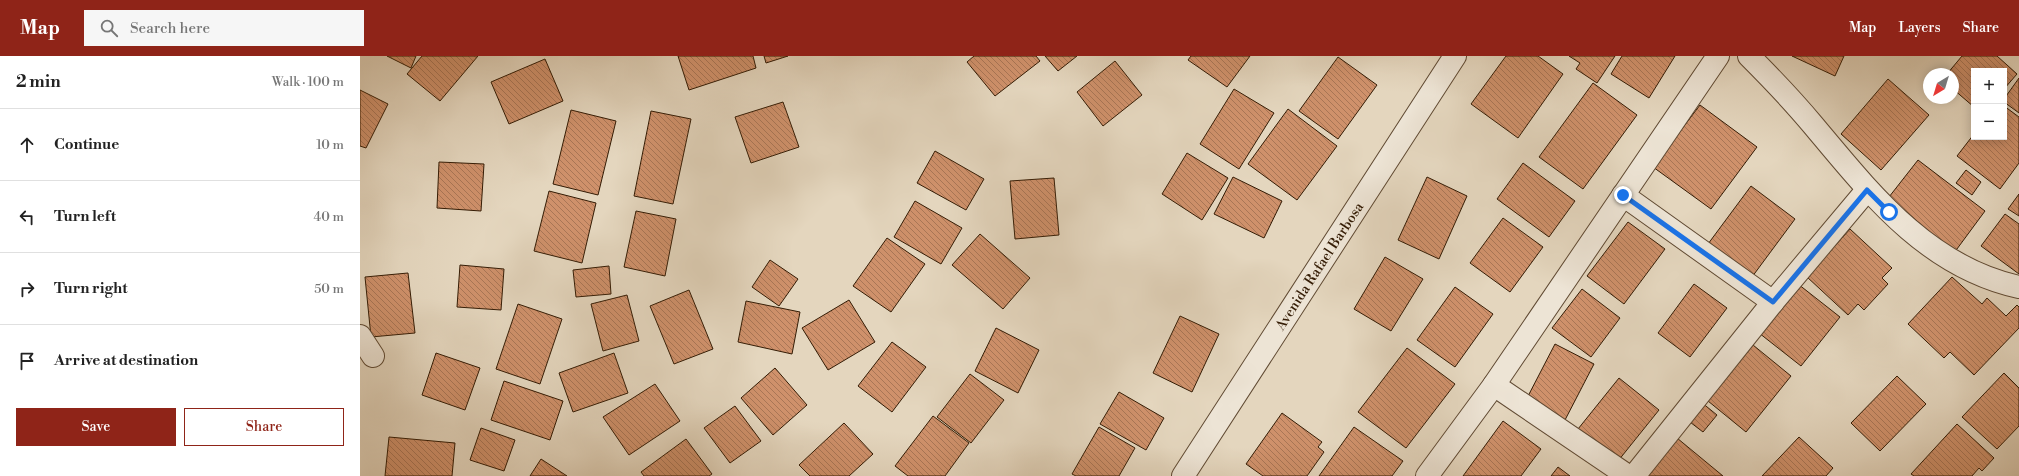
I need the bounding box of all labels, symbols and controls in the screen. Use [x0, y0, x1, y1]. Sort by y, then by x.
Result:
search box [84, 10, 364, 46]
text: Map [20, 16, 60, 40]
icon: search [98, 17, 120, 39]
text: Search here [130, 19, 210, 38]
text: Map [1849, 19, 1876, 37]
text: Layers [1898, 19, 1941, 37]
text: Share [1963, 19, 1999, 37]
north arrow [1923, 68, 1959, 104]
map controls [1971, 68, 2007, 140]
button: + [1971, 68, 2007, 104]
text: 2 min [16, 71, 61, 93]
text: Walk · 100 m [272, 74, 344, 90]
button: − [1971, 104, 2007, 140]
icon: ahead [16, 134, 38, 156]
text: Continue [54, 135, 119, 154]
text: 10 m [316, 137, 344, 153]
route end [1614, 186, 1632, 204]
street label: Avenida Rafael Barbosa [1271, 198, 1368, 335]
route start [1880, 203, 1898, 221]
icon: left [16, 206, 38, 228]
text: Turn left [54, 207, 116, 226]
text: 40 m [314, 209, 344, 225]
icon: right [16, 278, 38, 300]
text: Turn right [54, 279, 128, 298]
text: 50 m [314, 281, 344, 297]
icon: arrive [16, 350, 38, 372]
text: Arrive at destination [54, 351, 198, 370]
button: Save [16, 408, 176, 446]
button: Share [184, 408, 344, 446]

